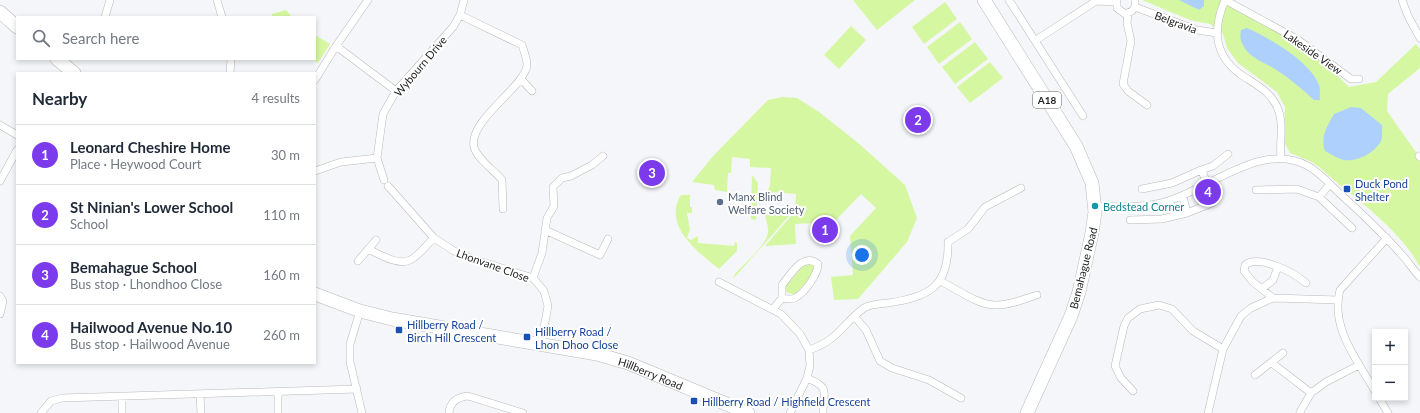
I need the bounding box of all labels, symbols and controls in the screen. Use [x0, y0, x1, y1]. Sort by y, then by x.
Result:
street label: Belgravia [1153, 8, 1199, 36]
search box [16, 16, 316, 60]
icon: search [30, 27, 52, 49]
street label: Lakeside View [1281, 27, 1345, 77]
text: Search here [62, 29, 139, 47]
street label: Wybourn Drive [391, 33, 449, 99]
text: Nearby [32, 88, 87, 109]
text: 4 results [252, 90, 300, 106]
road number: A18 [1033, 92, 1061, 108]
pin: 2 [905, 105, 931, 135]
text: Leonard Cheshire Home [70, 138, 230, 156]
text: 1 [41, 147, 49, 163]
text: 30 m [271, 147, 300, 163]
text: Place · Heywood Court [70, 156, 201, 172]
pin: 3 [639, 158, 665, 188]
pin: 4 [1195, 177, 1221, 207]
place label: Duck Pond Shelter [1355, 177, 1408, 203]
marker: Duck Pond Shelter [1342, 184, 1352, 194]
place label: Manx Blind Welfare Society [728, 190, 805, 216]
marker: Manx Blind Welfare Society [715, 197, 725, 207]
text: St Ninian's Lower School [70, 198, 233, 216]
place label: Bedstead Corner [1103, 200, 1184, 213]
marker: Bedstead Corner [1090, 201, 1100, 211]
text: 2 [41, 207, 49, 223]
text: 110 m [263, 207, 300, 223]
pin: 1 [812, 215, 838, 245]
text: School [70, 216, 108, 232]
street label: Bemahague Road [1067, 226, 1099, 310]
your location [852, 245, 872, 265]
street label: Lhonvane Close [455, 246, 531, 284]
text: Bemahague School [70, 258, 197, 276]
text: 3 [41, 267, 49, 283]
text: 160 m [263, 267, 300, 283]
text: Bus stop · Lhondhoo Close [70, 276, 222, 292]
text: Hailwood Avenue No.10 [70, 318, 232, 336]
place label: Hillberry Road / Birch Hill Crescent [407, 318, 496, 344]
marker: Hillberry Road / Birch Hill Crescent [394, 325, 404, 335]
place label: Hillberry Road / Lhon Dhoo Close [535, 325, 619, 351]
text: 4 [41, 327, 49, 343]
text: 260 m [263, 327, 300, 343]
map controls [1372, 329, 1408, 401]
button: + [1372, 329, 1408, 365]
marker: Hillberry Road / Lhon Dhoo Close [522, 332, 532, 342]
text: Bus stop · Hailwood Avenue [70, 336, 230, 352]
street label: Hillberry Road [617, 354, 685, 392]
button: − [1372, 365, 1408, 401]
place label: Hillberry Road / Highfield Crescent [702, 395, 870, 408]
marker: Hillberry Road / Highfield Crescent [689, 396, 699, 406]

